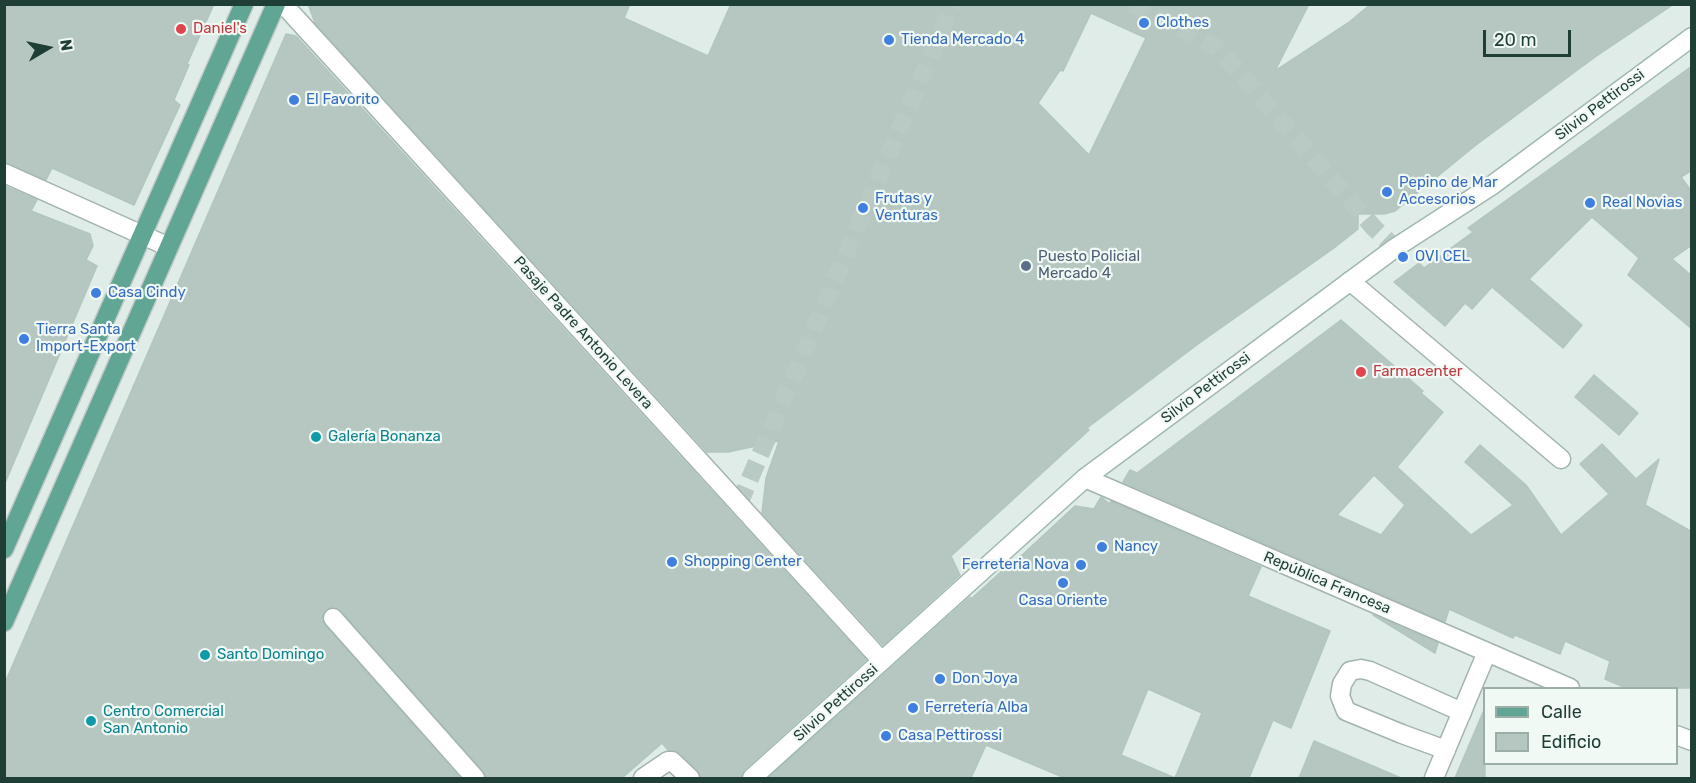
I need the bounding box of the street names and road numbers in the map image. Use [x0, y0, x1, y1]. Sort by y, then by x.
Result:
street label: Silvio Pettirossi [1552, 66, 1648, 144]
street label: Pasaje Padre Antonio Levera [510, 253, 656, 413]
street label: Silvio Pettirossi [1158, 349, 1254, 427]
street label: República Francesa [1261, 548, 1393, 618]
street label: Silvio Pettirossi [790, 660, 882, 746]

